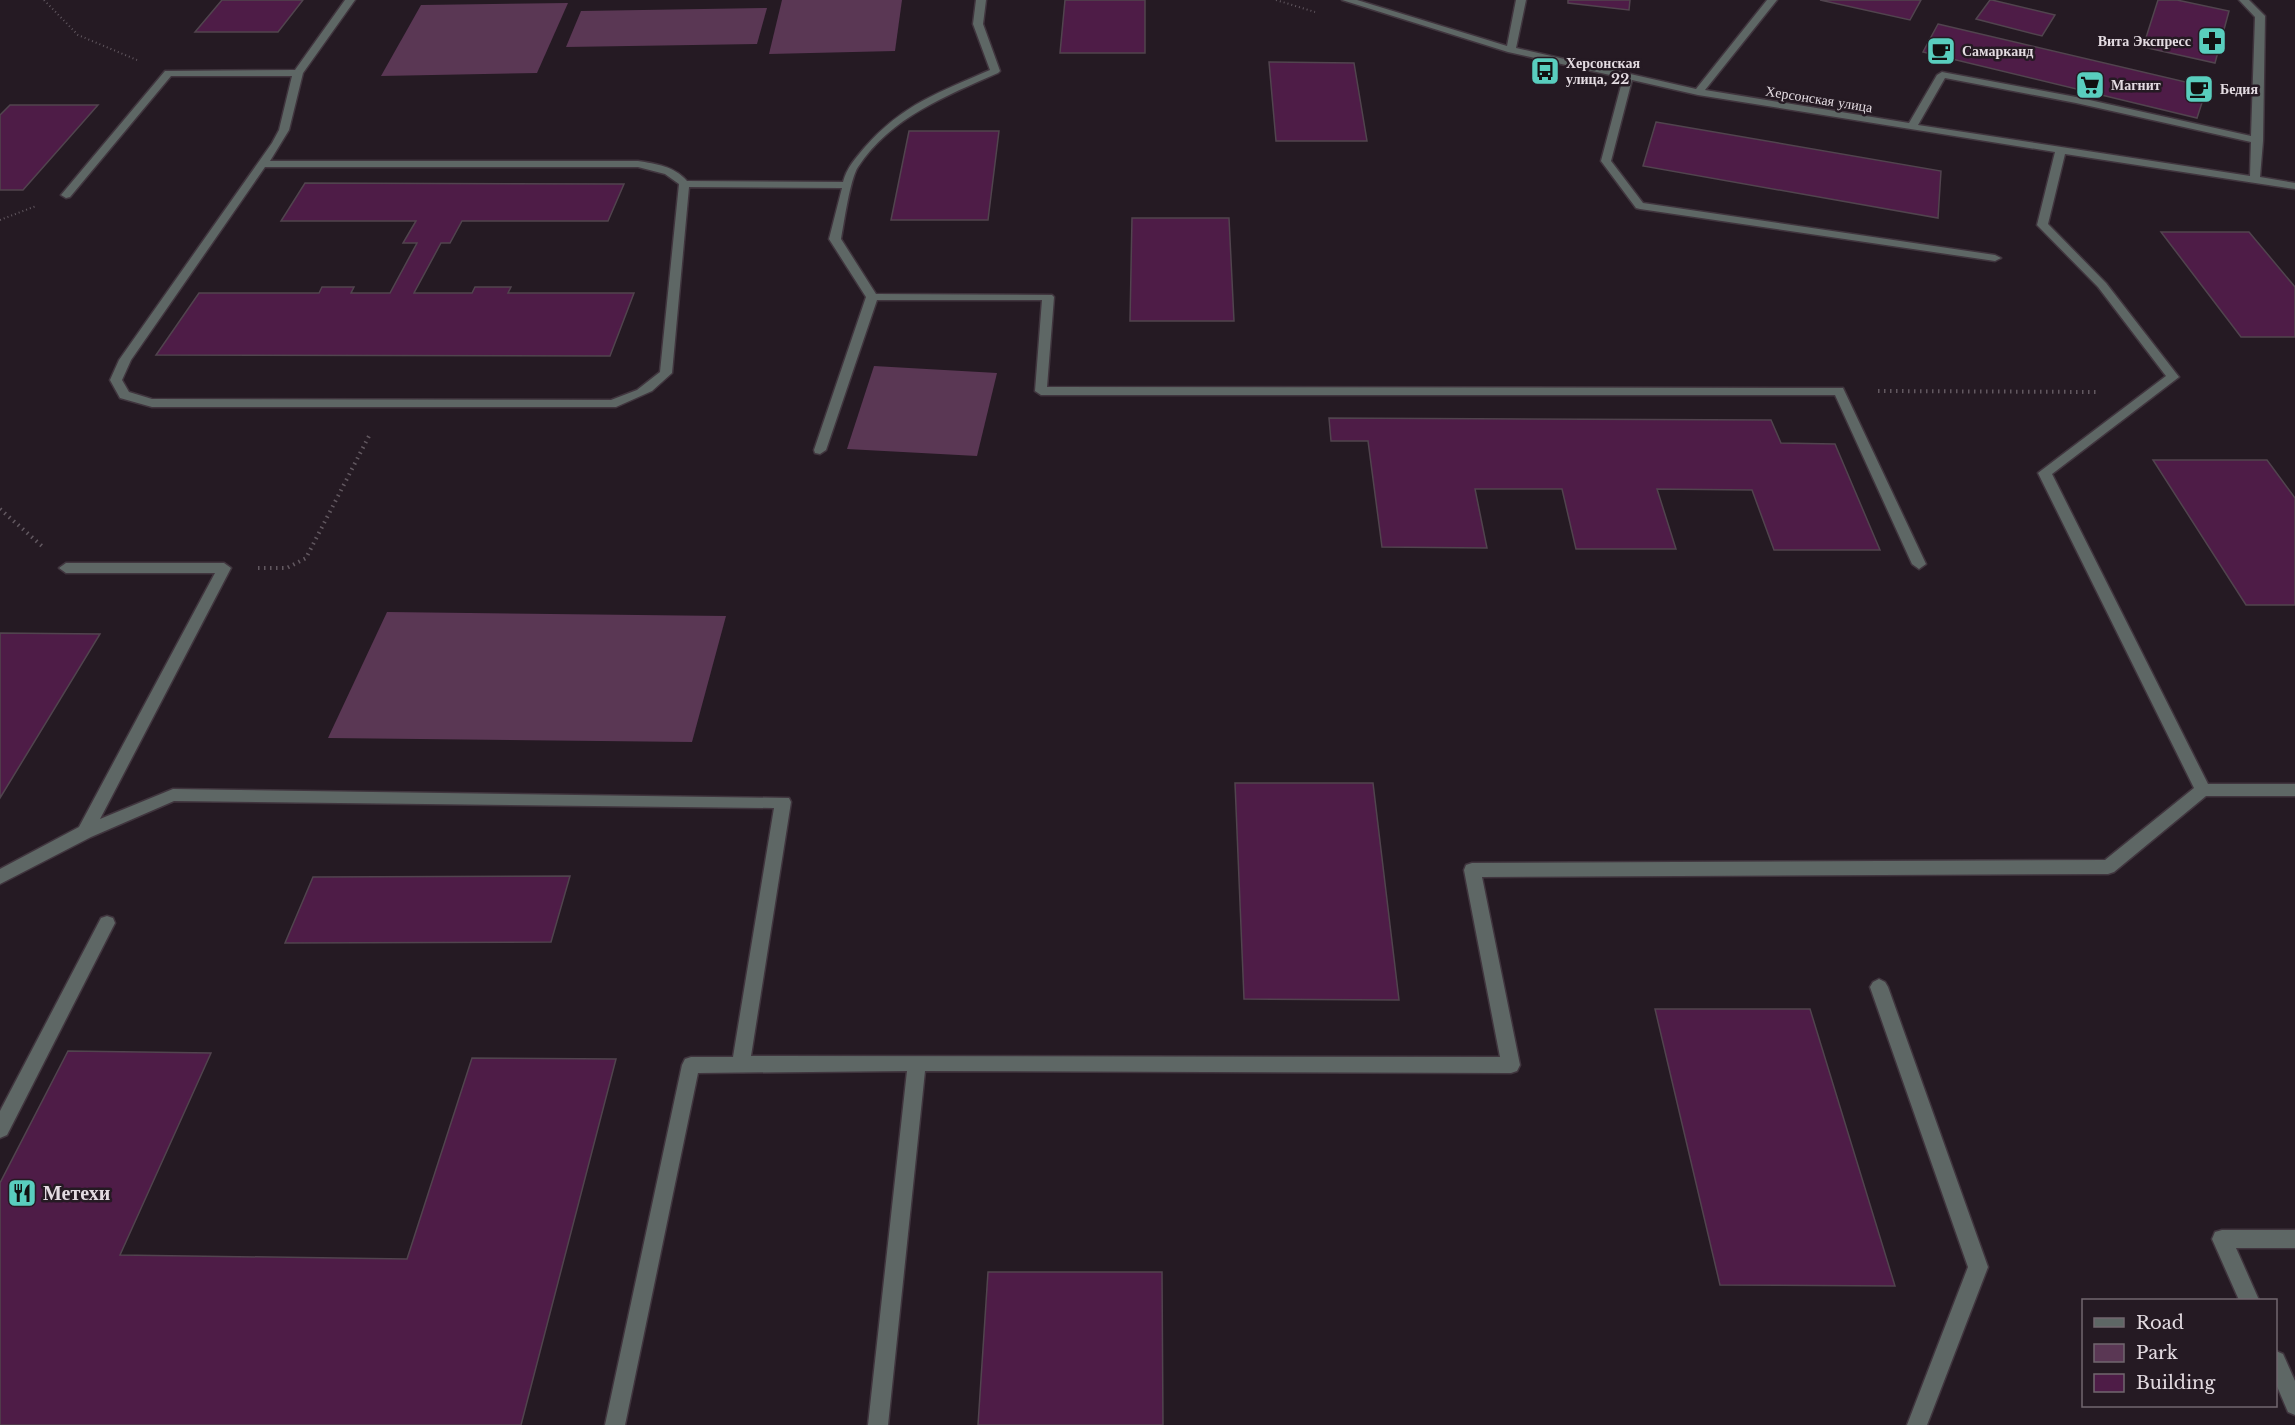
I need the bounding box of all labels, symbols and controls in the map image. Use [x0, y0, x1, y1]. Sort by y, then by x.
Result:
pharmacy icon: Вита Экспресс [2196, 25, 2228, 57]
place label: Вита Экспресс [2098, 32, 2191, 50]
cafe icon: Самарканд [1925, 35, 1957, 67]
place label: Самарканд [1962, 42, 2033, 60]
place label: Херсонская улица, 22 [1566, 54, 1640, 88]
bus stop icon: Херсонская улица, 22 [1529, 55, 1561, 87]
supermarket icon: Магнит [2074, 69, 2106, 101]
cafe icon: Бедия [2183, 73, 2215, 105]
place label: Магнит [2111, 76, 2161, 94]
place label: Бедия [2220, 80, 2258, 98]
street label: Херсонская улица [1764, 82, 1875, 116]
restaurant icon: Метехи [6, 1177, 38, 1209]
place label: Метехи [43, 1181, 110, 1205]
legend [2082, 1299, 2277, 1407]
text: Road [2136, 1312, 2184, 1334]
text: Park [2136, 1342, 2178, 1364]
text: Building [2136, 1372, 2215, 1394]

